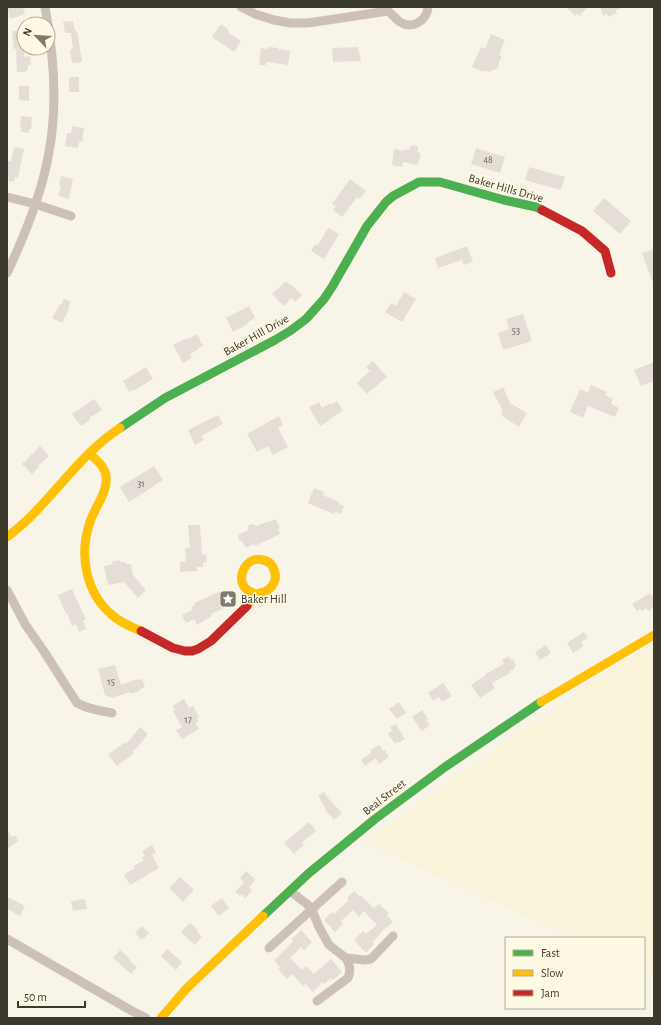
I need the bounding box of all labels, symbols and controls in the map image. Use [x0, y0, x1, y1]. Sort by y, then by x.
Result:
north arrow [16, 16, 56, 56]
text: N [21, 26, 34, 38]
house number: 48 [483, 155, 493, 165]
street label: Baker Hills Drive [467, 172, 545, 204]
street label: Baker Hill Drive [221, 312, 291, 358]
house number: 53 [512, 326, 520, 336]
house number: 31 [137, 479, 145, 489]
place icon: Baker Hill [218, 589, 238, 609]
place label: Baker Hill [241, 593, 287, 605]
house number: 15 [107, 677, 115, 687]
house number: 17 [184, 715, 192, 725]
street label: Beal Street [360, 777, 408, 817]
legend [505, 937, 645, 1009]
text: Fast [541, 947, 560, 959]
text: Slow [541, 967, 563, 979]
scale bar [18, 983, 85, 1009]
text: Jam [541, 987, 560, 999]
text: 50 m [24, 991, 47, 1003]

